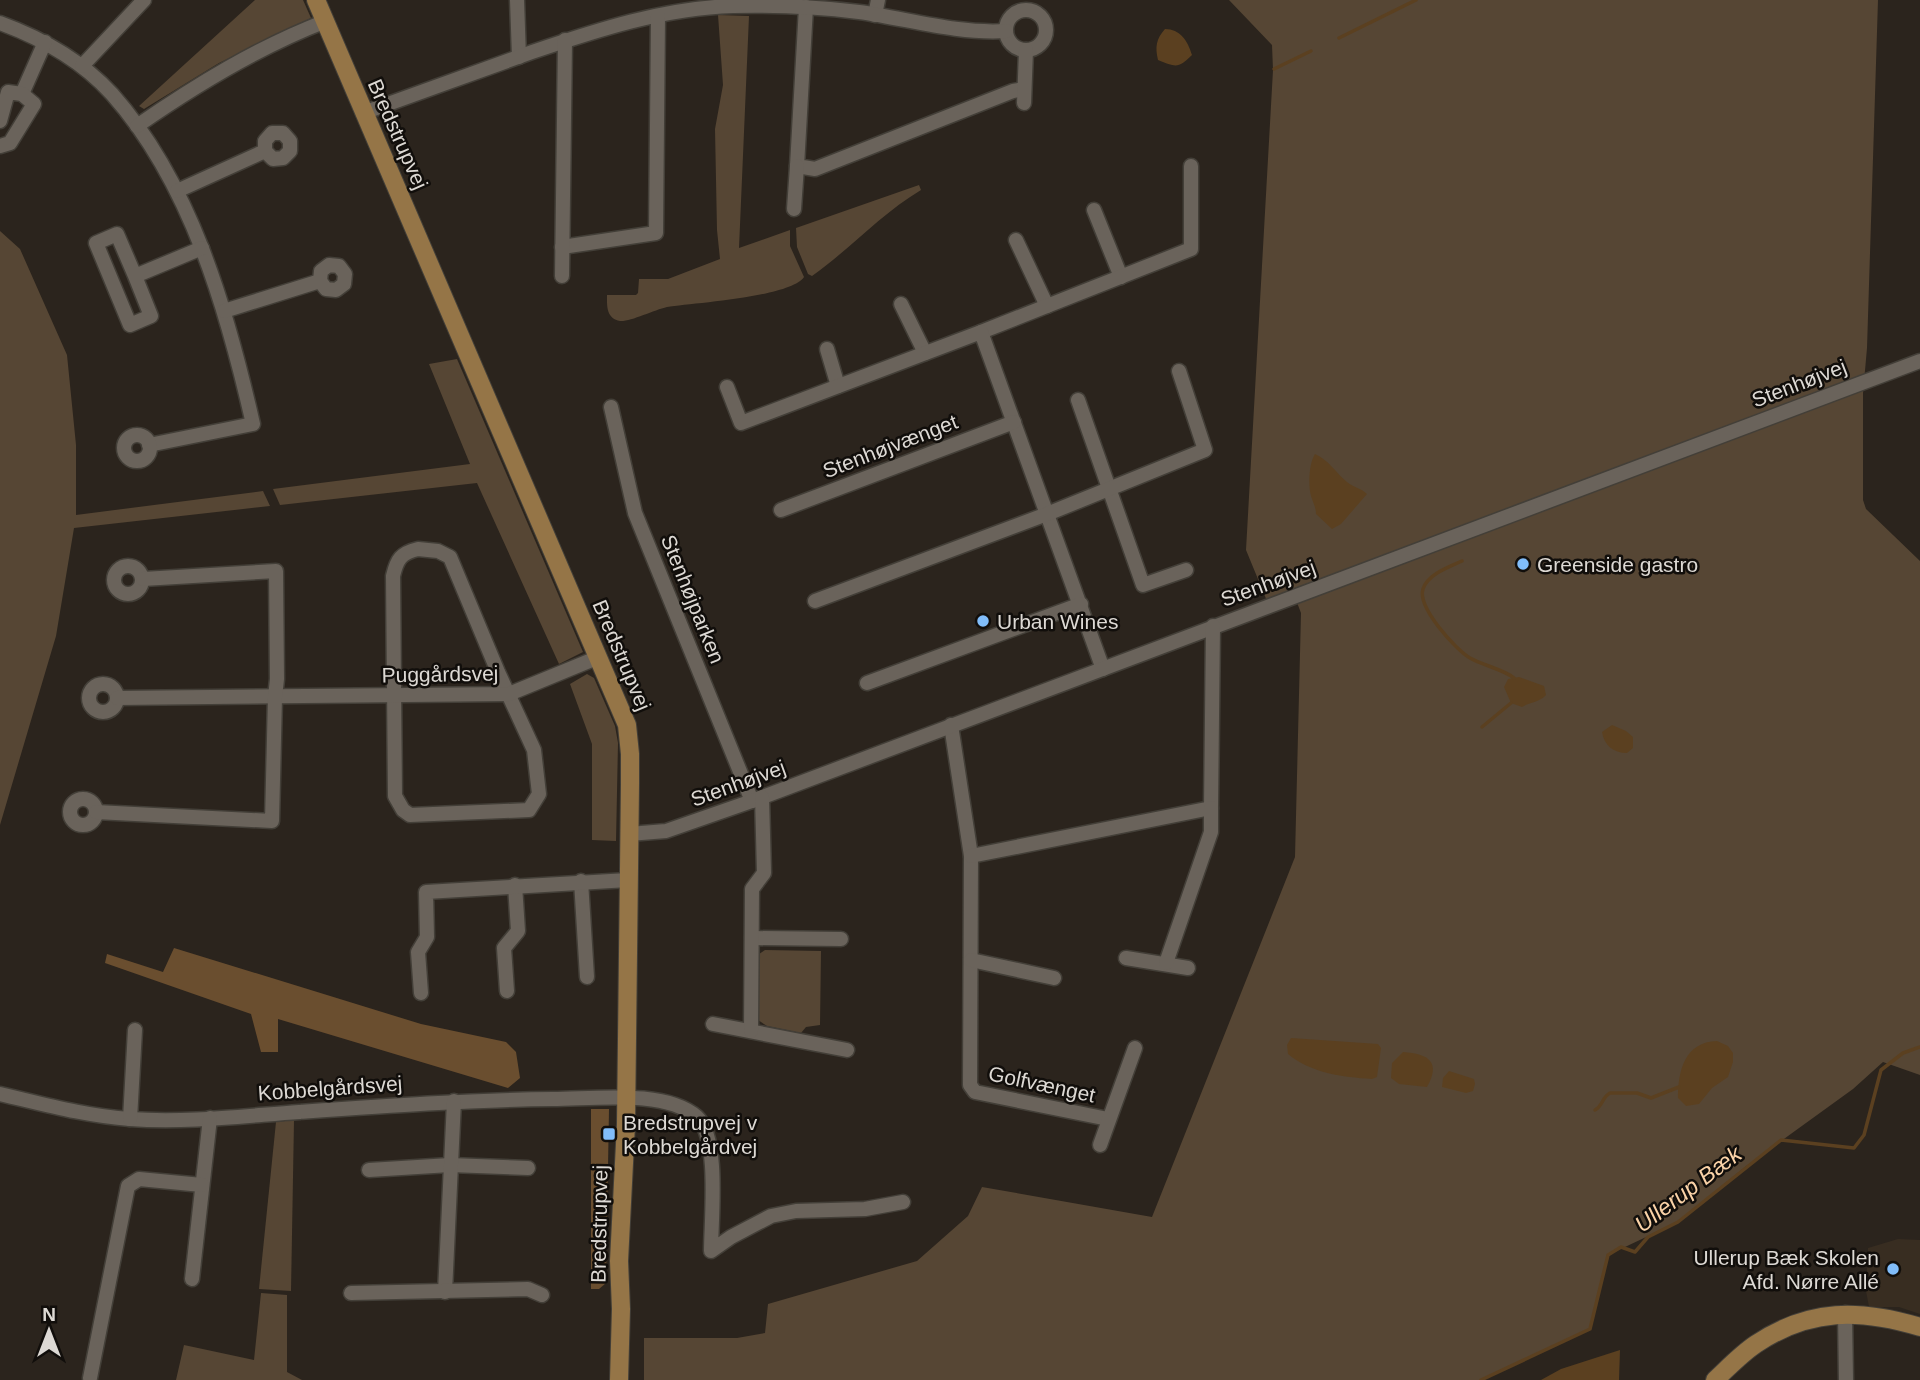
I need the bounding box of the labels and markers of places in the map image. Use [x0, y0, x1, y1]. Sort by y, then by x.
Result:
place label: Greenside gastro [1537, 553, 1698, 576]
marker: Greenside gastro [1515, 556, 1531, 572]
place label: Urban Wines [997, 610, 1118, 633]
marker: Urban Wines [975, 613, 991, 629]
place label: Bredstrupvej v Kobbelgårdvej [623, 1111, 758, 1158]
marker: Bredstrupvej v Kobbelgårdvej [601, 1126, 617, 1142]
place label: Ullerup Bæk Skolen Afd. Nørre Allé [1693, 1246, 1879, 1293]
marker: Ullerup Bæk Skolen Afd. Nørre Allé [1885, 1261, 1901, 1277]

